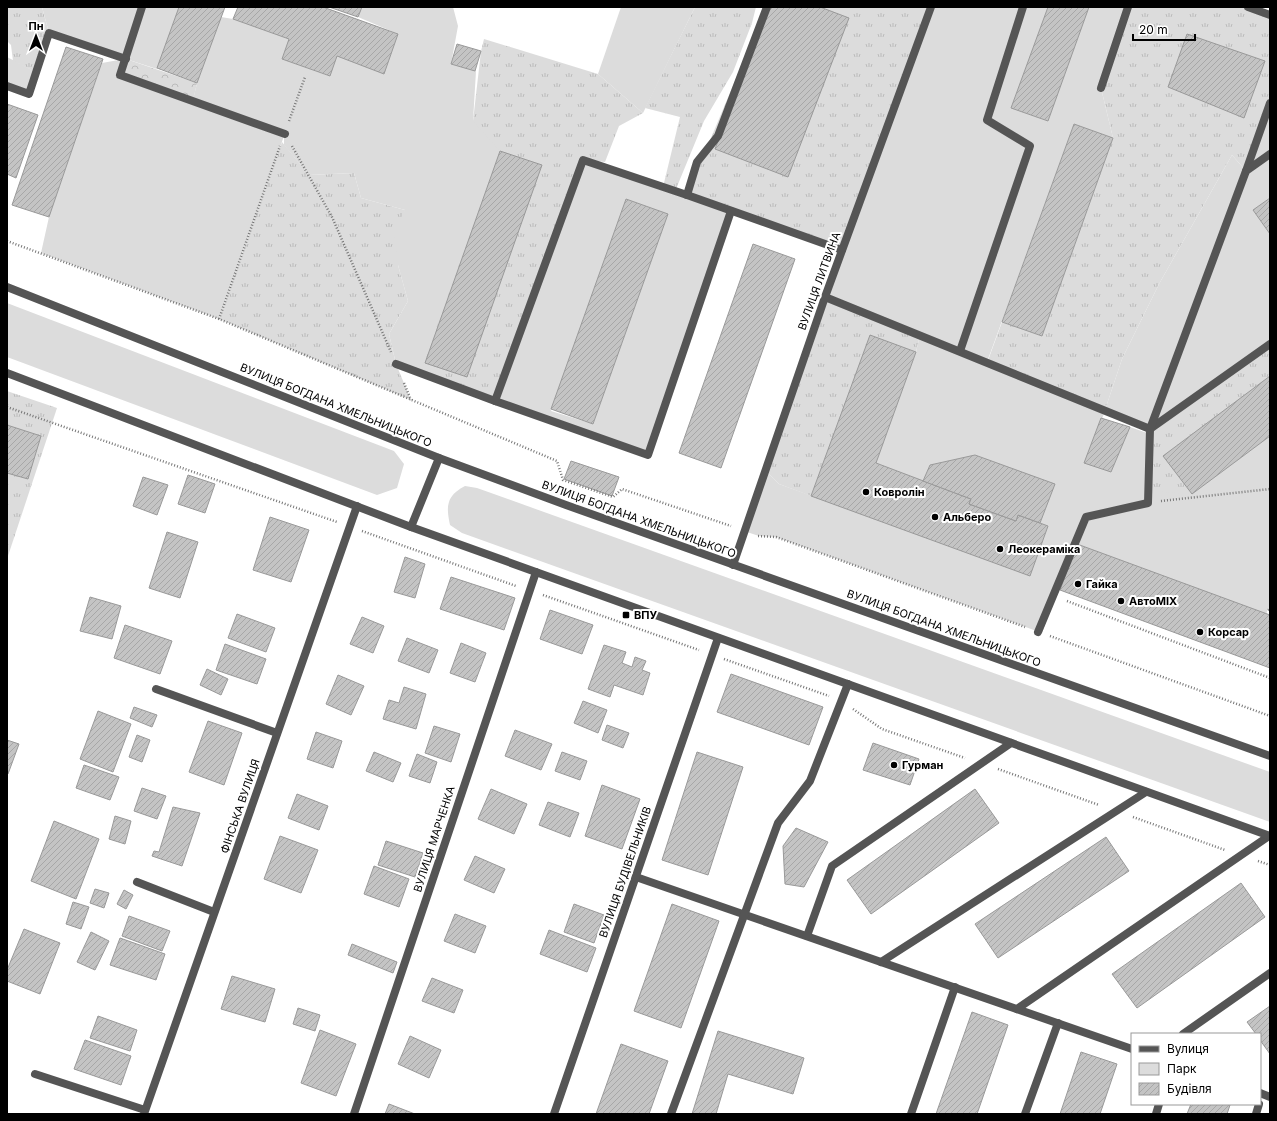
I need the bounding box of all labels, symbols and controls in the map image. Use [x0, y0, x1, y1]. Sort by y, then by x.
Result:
north arrow [16, 16, 56, 56]
scale bar [1133, 16, 1195, 42]
text: Пн [28, 19, 44, 33]
text: 20 m [1139, 22, 1168, 37]
street label: ВУЛИЦЯ ЛИТВИНА [795, 230, 843, 332]
street label: ВУЛИЦЯ БОГДАНА ХМЕЛЬНИЦЬКОГО [238, 360, 434, 450]
street label: ВУЛИЦЯ БОГДАНА ХМЕЛЬНИЦЬКОГО [540, 477, 738, 561]
place label: Ковролін [874, 485, 925, 499]
marker: Ковролін [861, 487, 871, 497]
place label: Альберо [943, 510, 992, 524]
marker: Альберо [930, 512, 940, 522]
place label: Леокераміка [1008, 542, 1080, 556]
marker: Леокераміка [995, 544, 1005, 554]
place label: Гайка [1086, 577, 1118, 591]
marker: Гайка [1073, 579, 1083, 589]
street label: ВУЛИЦЯ БОГДАНА ХМЕЛЬНИЦЬКОГО [845, 586, 1043, 670]
place label: АвтоMIX [1129, 594, 1177, 608]
marker: АвтоMIX [1116, 596, 1126, 606]
place label: ВПУ [634, 608, 657, 622]
marker: ВПУ [621, 610, 631, 620]
place label: Корсар [1208, 625, 1249, 639]
marker: Корсар [1195, 627, 1205, 637]
street label: ФІНСЬКА ВУЛИЦЯ [217, 757, 263, 855]
place label: Гурман [902, 758, 944, 772]
marker: Гурман [889, 760, 899, 770]
street label: ВУЛИЦЯ МАРЧЕНКА [410, 784, 458, 894]
street label: ВУЛИЦЯ БУДІВЕЛЬНИКІВ [596, 805, 654, 939]
legend [1131, 1033, 1261, 1105]
text: Вулиця [1167, 1041, 1209, 1056]
text: Парк [1167, 1061, 1197, 1076]
text: Будівля [1167, 1081, 1212, 1096]

